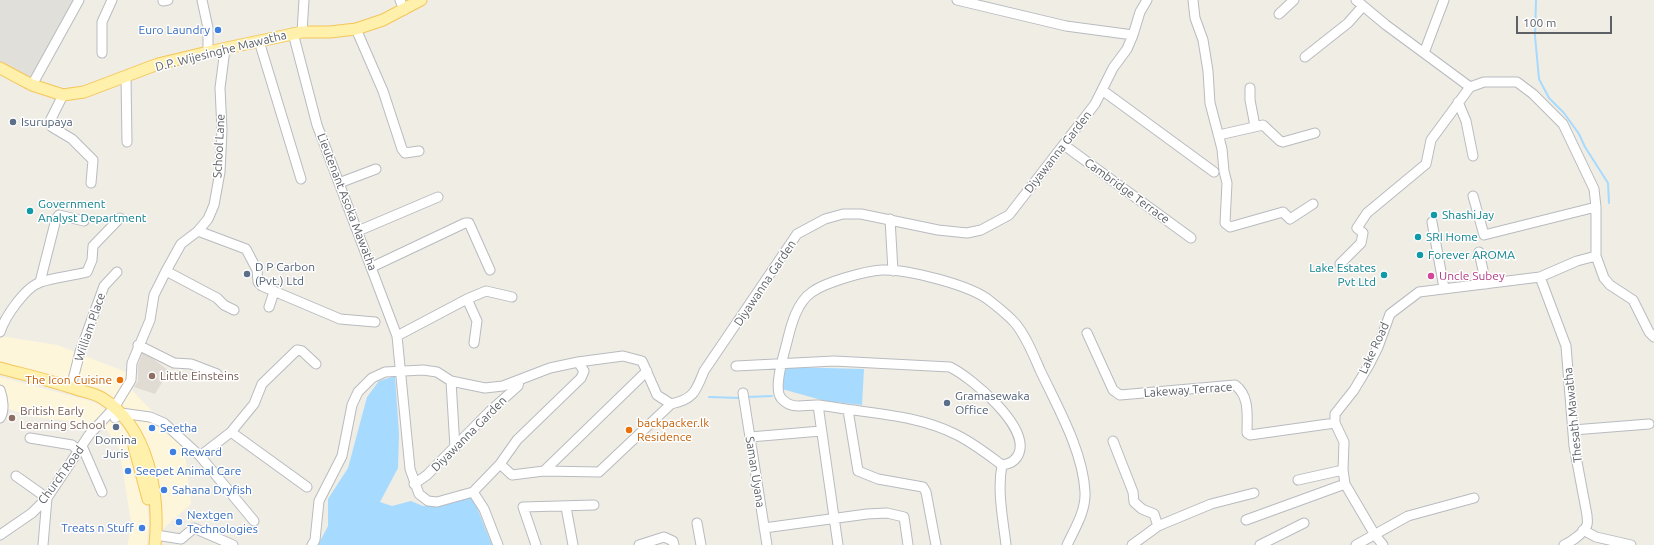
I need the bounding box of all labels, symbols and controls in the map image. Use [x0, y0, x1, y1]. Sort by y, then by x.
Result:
scale bar [1518, 8, 1614, 34]
text: 100 m [1523, 16, 1556, 29]
place label: Euro Laundry [139, 23, 210, 37]
marker: Euro Laundry [213, 25, 223, 35]
street label: D.P. Wijesinghe Mawatha [154, 28, 288, 74]
street label: Diyawanna Garden [1021, 108, 1095, 196]
street label: School Lane [210, 113, 228, 179]
place label: Isurupaya [21, 115, 73, 129]
marker: Isurupaya [8, 117, 18, 127]
street label: Lieutenant Asoka Mawatha [314, 131, 380, 273]
street label: Cambridge Terrace [1082, 155, 1172, 227]
place label: Government Analyst Department [38, 197, 147, 225]
marker: Government Analyst Department [25, 206, 35, 216]
place label: ShashiJay [1442, 208, 1494, 222]
marker: ShashiJay [1429, 210, 1439, 220]
place label: SRI Home [1426, 230, 1478, 244]
marker: SRI Home [1413, 232, 1423, 242]
street label: Diyawanna Garden [731, 237, 799, 329]
place label: Forever AROMA [1428, 248, 1515, 262]
marker: Forever AROMA [1415, 250, 1425, 260]
place label: D P Carbon (Pvt.) Ltd [255, 260, 315, 288]
place label: Lake Estates Pvt Ltd [1309, 261, 1376, 289]
marker: D P Carbon (Pvt.) Ltd [242, 269, 252, 279]
place label: Uncle Subey [1439, 269, 1505, 283]
marker: Lake Estates Pvt Ltd [1379, 270, 1389, 280]
marker: Uncle Subey [1426, 271, 1436, 281]
street label: William Place [72, 291, 108, 363]
street label: Lake Road [1356, 320, 1392, 376]
street label: Thesath Mawatha [1561, 367, 1585, 463]
place label: Little Einsteins [160, 369, 239, 383]
marker: Little Einsteins [147, 371, 157, 381]
place label: The Icon Cuisine [25, 373, 112, 387]
marker: The Icon Cuisine [115, 375, 125, 385]
street label: Lakeway Terrace [1143, 380, 1233, 400]
place label: Gramasewaka Office [955, 389, 1030, 417]
street label: Diyawanna Garden [428, 393, 510, 475]
marker: Gramasewaka Office [942, 398, 952, 408]
place label: British Early Learning School [20, 404, 106, 432]
marker: British Early Learning School [7, 413, 17, 423]
place label: backpacker.lk Residence [637, 416, 709, 444]
place label: Seetha [160, 421, 197, 435]
marker: Domina Juris [111, 422, 121, 432]
marker: Seetha [147, 423, 157, 433]
marker: backpacker.lk Residence [624, 425, 634, 435]
place label: Domina Juris [95, 433, 137, 461]
street label: Saman Uyana [742, 435, 768, 509]
street label: Church Road [35, 443, 87, 507]
place label: Reward [181, 445, 222, 459]
marker: Reward [168, 447, 178, 457]
place label: Seepet Animal Care [136, 464, 241, 478]
marker: Seepet Animal Care [123, 466, 133, 476]
place label: Sahana Dryfish [172, 483, 252, 497]
marker: Sahana Dryfish [159, 485, 169, 495]
place label: Nextgen Technologies [187, 508, 258, 536]
marker: Nextgen Technologies [174, 517, 184, 527]
place label: Treats n Stuff [61, 521, 134, 535]
marker: Treats n Stuff [137, 523, 147, 533]

